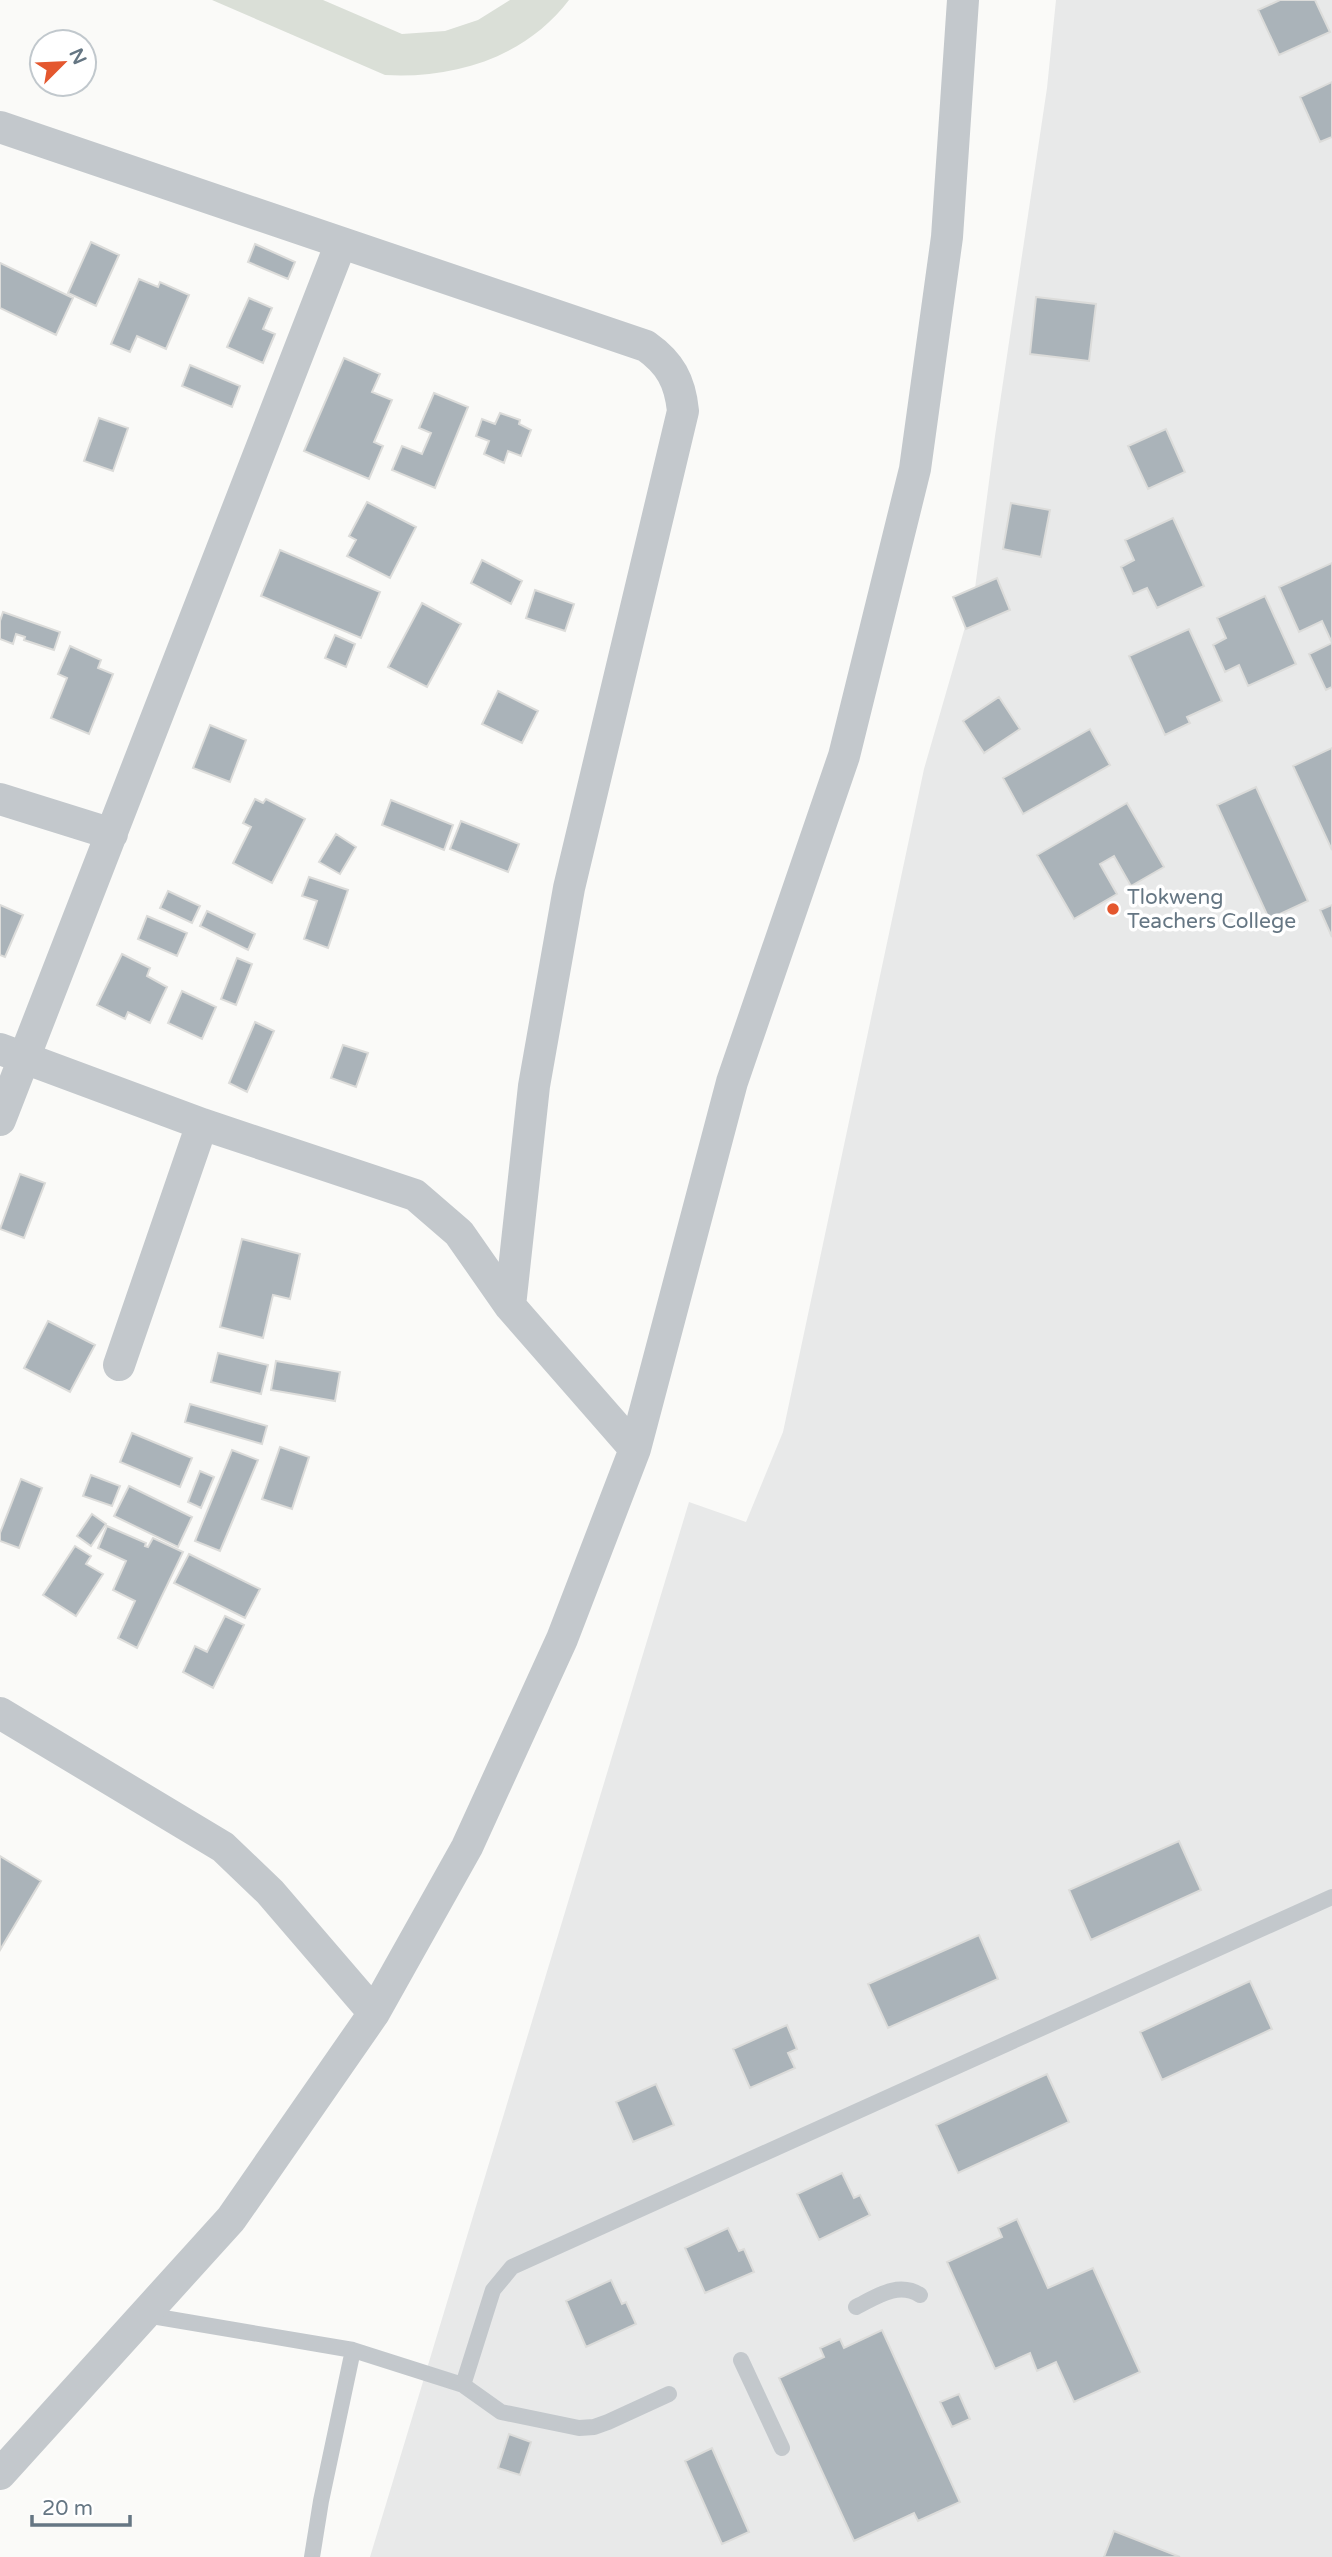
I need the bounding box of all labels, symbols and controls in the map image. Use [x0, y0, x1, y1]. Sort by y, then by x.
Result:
north arrow [28, 28, 98, 98]
text: N [64, 45, 91, 68]
place label: Tlokweng Teachers College [1127, 885, 1296, 934]
marker: Tlokweng Teachers College [1105, 901, 1121, 917]
scale bar [32, 2484, 130, 2528]
text: 20 m [42, 2496, 93, 2521]

